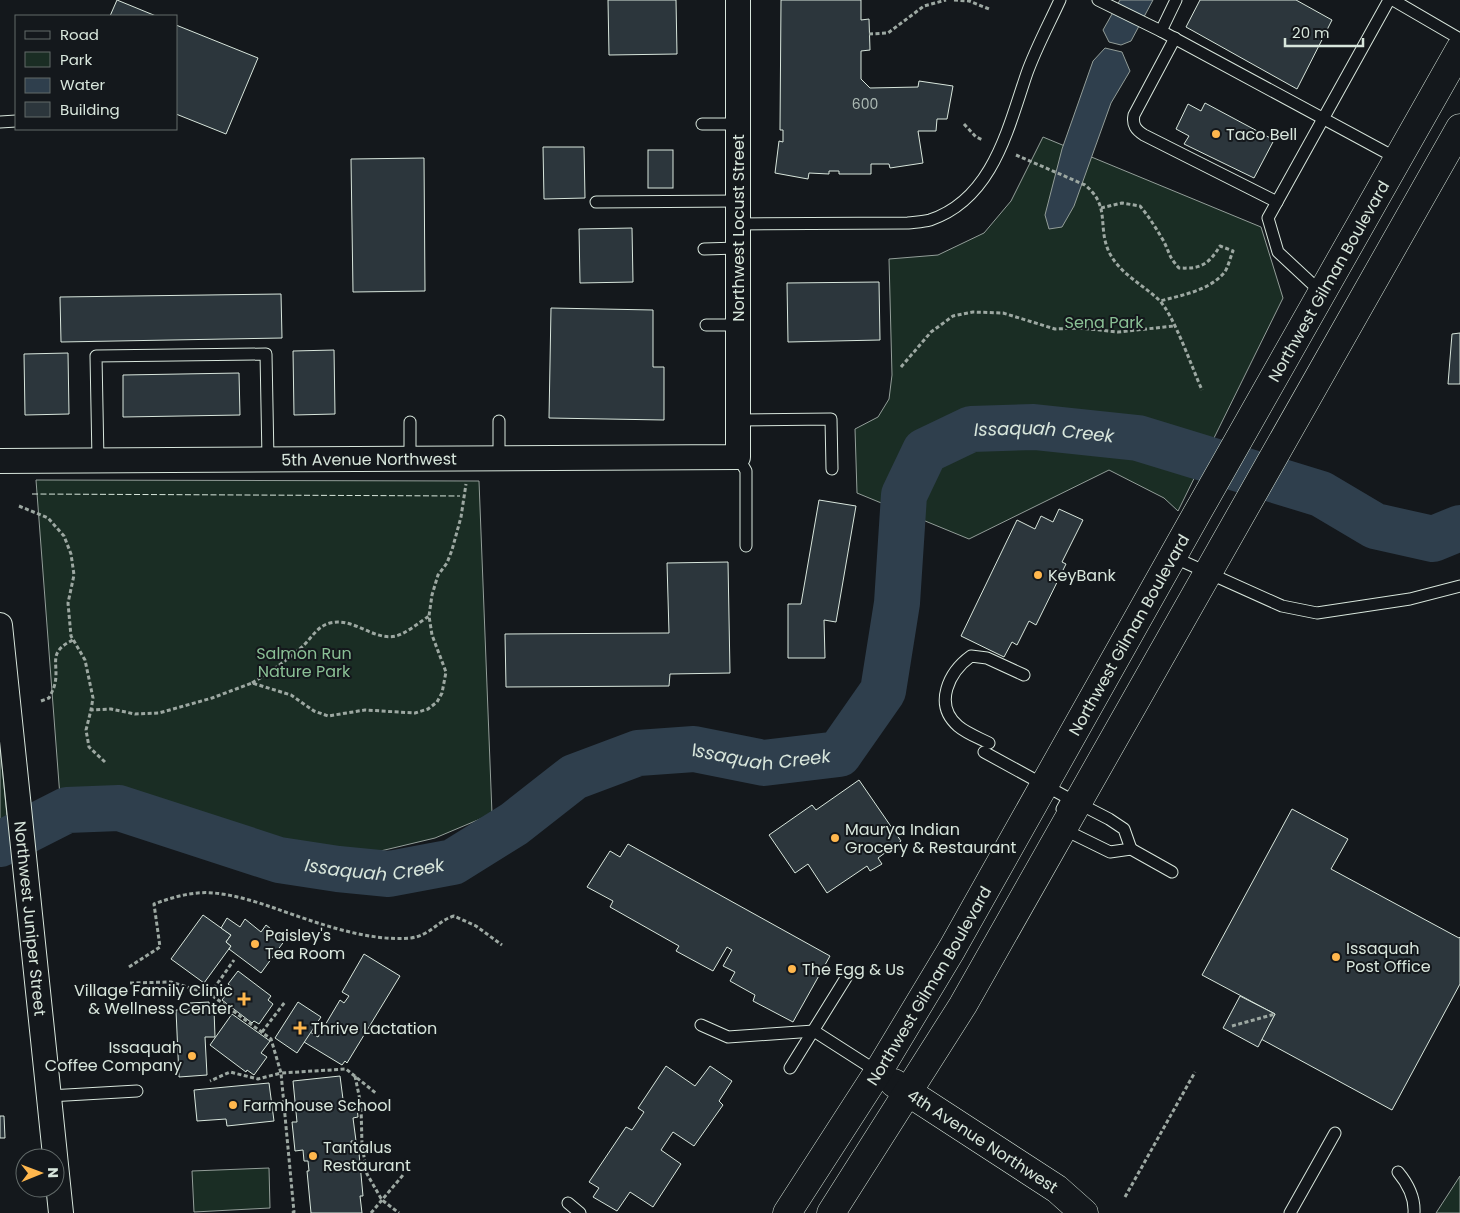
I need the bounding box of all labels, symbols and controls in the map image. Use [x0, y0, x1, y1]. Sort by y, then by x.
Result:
legend [15, 15, 178, 130]
scale bar [1285, 15, 1362, 47]
text: 20 m [1292, 22, 1330, 43]
text: Road [60, 24, 99, 45]
text: Park [60, 49, 92, 70]
text: Water [60, 74, 106, 95]
house number: 600 [852, 94, 878, 114]
text: Building [60, 99, 120, 120]
place label: Taco Bell [1226, 123, 1297, 146]
marker: Taco Bell [1210, 128, 1222, 140]
street label: Northwest Locust Street [727, 134, 750, 322]
street label: Northwest Gilman Boulevard [1262, 176, 1395, 386]
park label: Sena Park [1065, 311, 1144, 334]
water label: Issaquah Creek [973, 414, 1116, 448]
street label: 5th Avenue Northwest [281, 447, 457, 471]
street label: Northwest Gilman Boulevard [1063, 530, 1195, 740]
place label: KeyBank [1048, 564, 1116, 587]
marker: KeyBank [1032, 569, 1044, 581]
park label: Salmon Run Nature Park [256, 642, 352, 683]
water label: Issaquah Creek [691, 736, 833, 776]
place label: Maurya Indian Grocery & Restaurant [845, 818, 1017, 859]
street label: Northwest Juniper Street [9, 820, 52, 1017]
marker: Maurya Indian Grocery & Restaurant [829, 832, 841, 844]
water label: Issaquah Creek [303, 851, 447, 887]
street label: Northwest Gilman Boulevard [861, 882, 997, 1090]
place label: Paisley's Tea Room [265, 924, 345, 965]
place label: Issaquah Post Office [1346, 937, 1431, 978]
marker: Paisley's Tea Room [249, 938, 261, 950]
marker: Issaquah Post Office [1330, 951, 1342, 963]
place label: The Egg & Us [802, 958, 904, 981]
marker: The Egg & Us [786, 963, 798, 975]
place label: Village Family Clinic & Wellness Center [74, 979, 233, 1020]
marker: Village Family Clinic & Wellness Center [237, 992, 251, 1006]
place label: Thrive Lactation [311, 1017, 437, 1040]
marker: Thrive Lactation [293, 1021, 307, 1035]
place label: Issaquah Coffee Company [45, 1036, 182, 1077]
marker: Issaquah Coffee Company [186, 1050, 198, 1062]
street label: 4th Avenue Northwest [903, 1083, 1063, 1198]
place label: Farmhouse School [243, 1094, 391, 1117]
marker: Farmhouse School [227, 1099, 239, 1111]
place label: Tantalus Restaurant [323, 1136, 411, 1177]
north arrow [15, 1148, 65, 1198]
marker: Tantalus Restaurant [307, 1150, 319, 1162]
text: N [43, 1167, 63, 1178]

